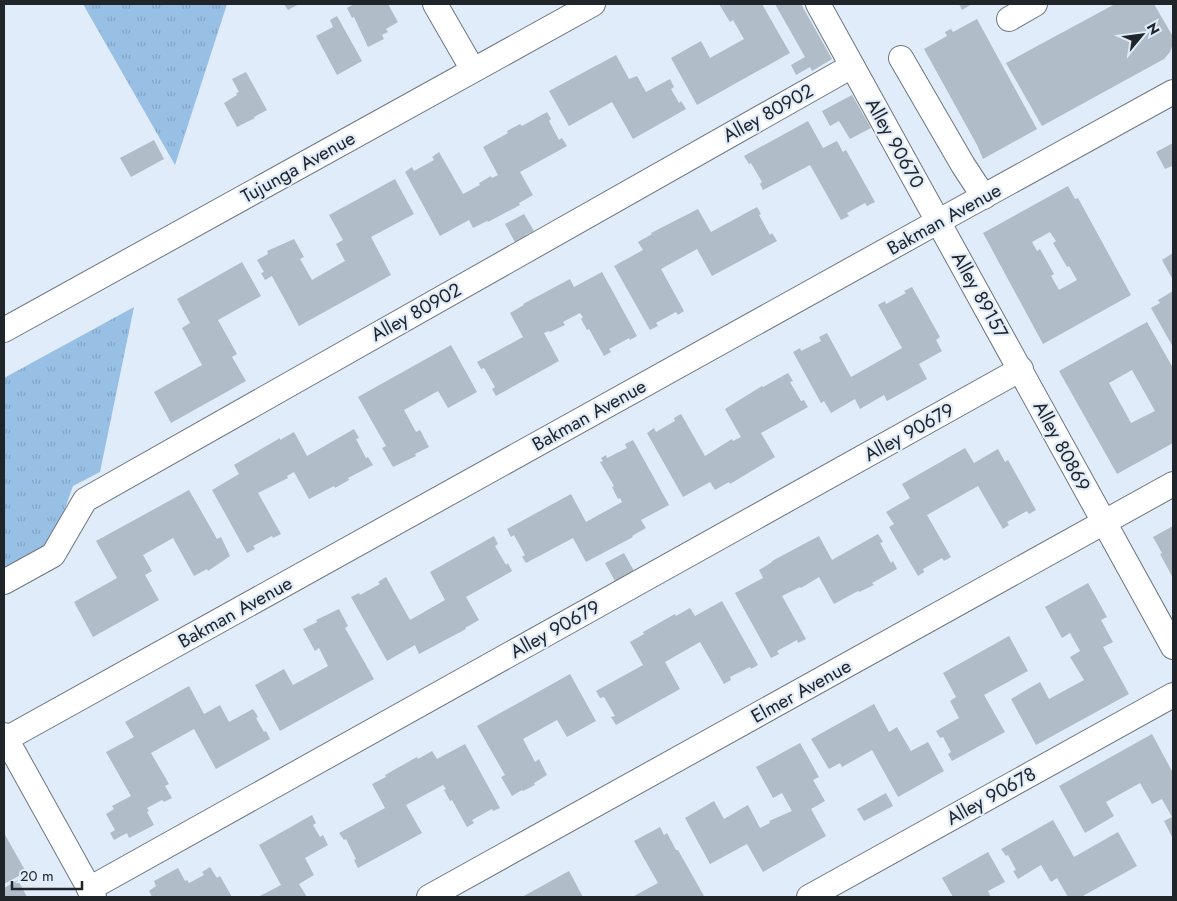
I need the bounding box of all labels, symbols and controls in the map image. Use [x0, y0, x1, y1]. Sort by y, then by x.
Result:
north arrow [1117, 10, 1167, 60]
text: N [1142, 19, 1165, 38]
street label: Alley 80902 [718, 77, 818, 149]
street label: Alley 90670 [859, 93, 931, 193]
street label: Tujunga Avenue [236, 124, 360, 210]
street label: Bakman Avenue [882, 176, 1006, 262]
street label: Alley 89157 [945, 247, 1015, 343]
street label: Alley 80902 [366, 276, 466, 348]
street label: Bakman Avenue [527, 372, 651, 458]
street label: Alley 90679 [859, 396, 959, 468]
street label: Alley 80869 [1027, 396, 1097, 496]
street label: Bakman Avenue [173, 569, 297, 655]
street label: Alley 90679 [505, 593, 605, 665]
street label: Elmer Avenue [746, 652, 856, 730]
street label: Alley 90678 [941, 760, 1041, 832]
scale bar [12, 858, 82, 890]
text: 20 m [20, 865, 54, 887]

